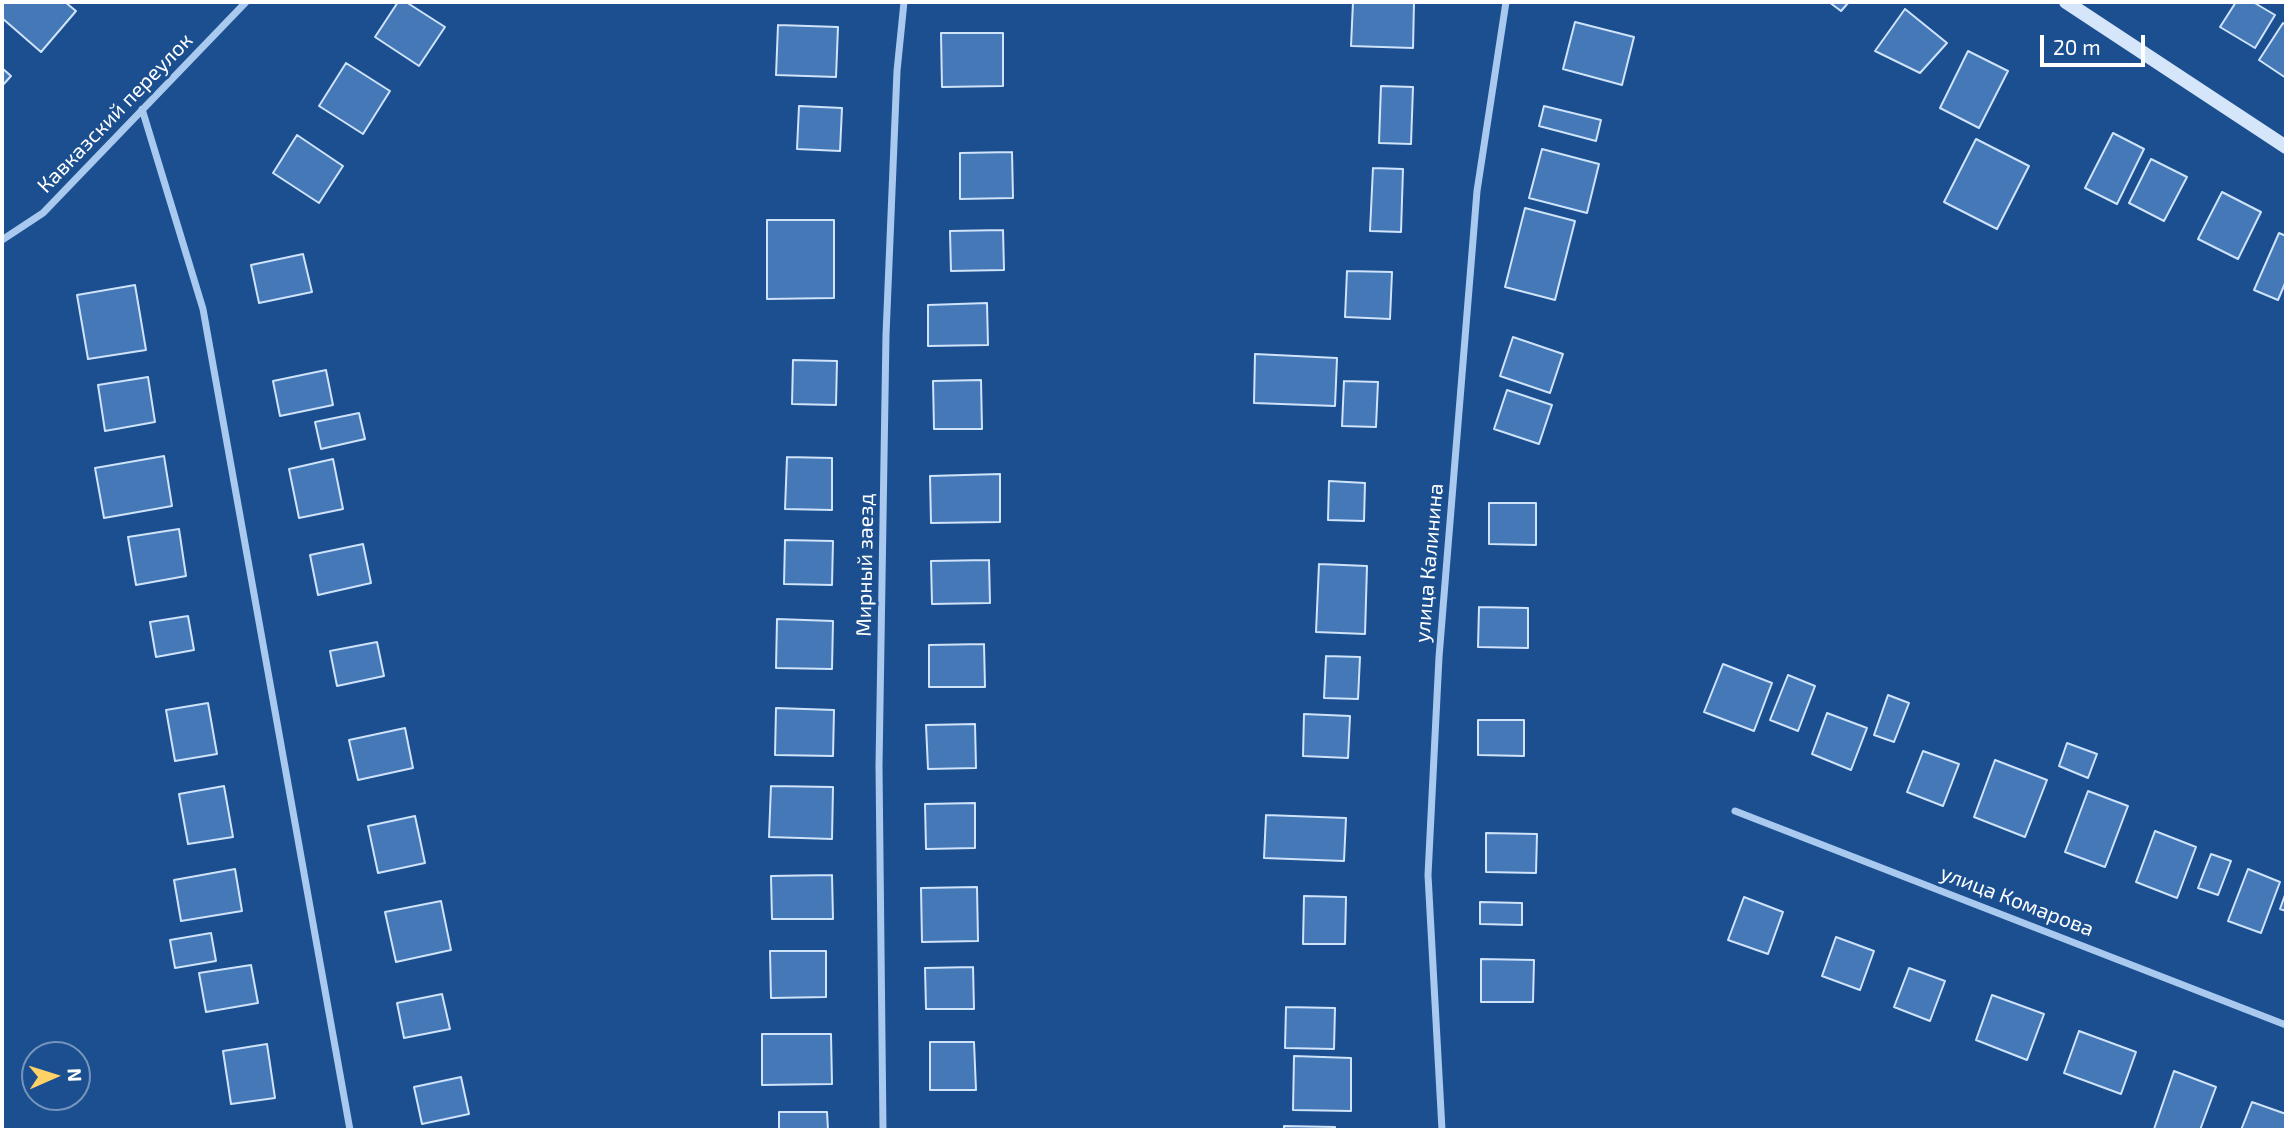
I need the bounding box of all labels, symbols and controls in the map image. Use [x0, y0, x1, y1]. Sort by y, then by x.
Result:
scale bar [2043, 21, 2148, 65]
street label: Кавказский переулок [32, 28, 198, 198]
text: 20 m [2053, 34, 2101, 59]
street label: улица Калинина [1409, 482, 1449, 644]
street label: Мирный заезд [851, 493, 879, 637]
street label: улица Комарова [1937, 860, 2097, 942]
north arrow [21, 1041, 91, 1111]
text: N [64, 1068, 87, 1082]

